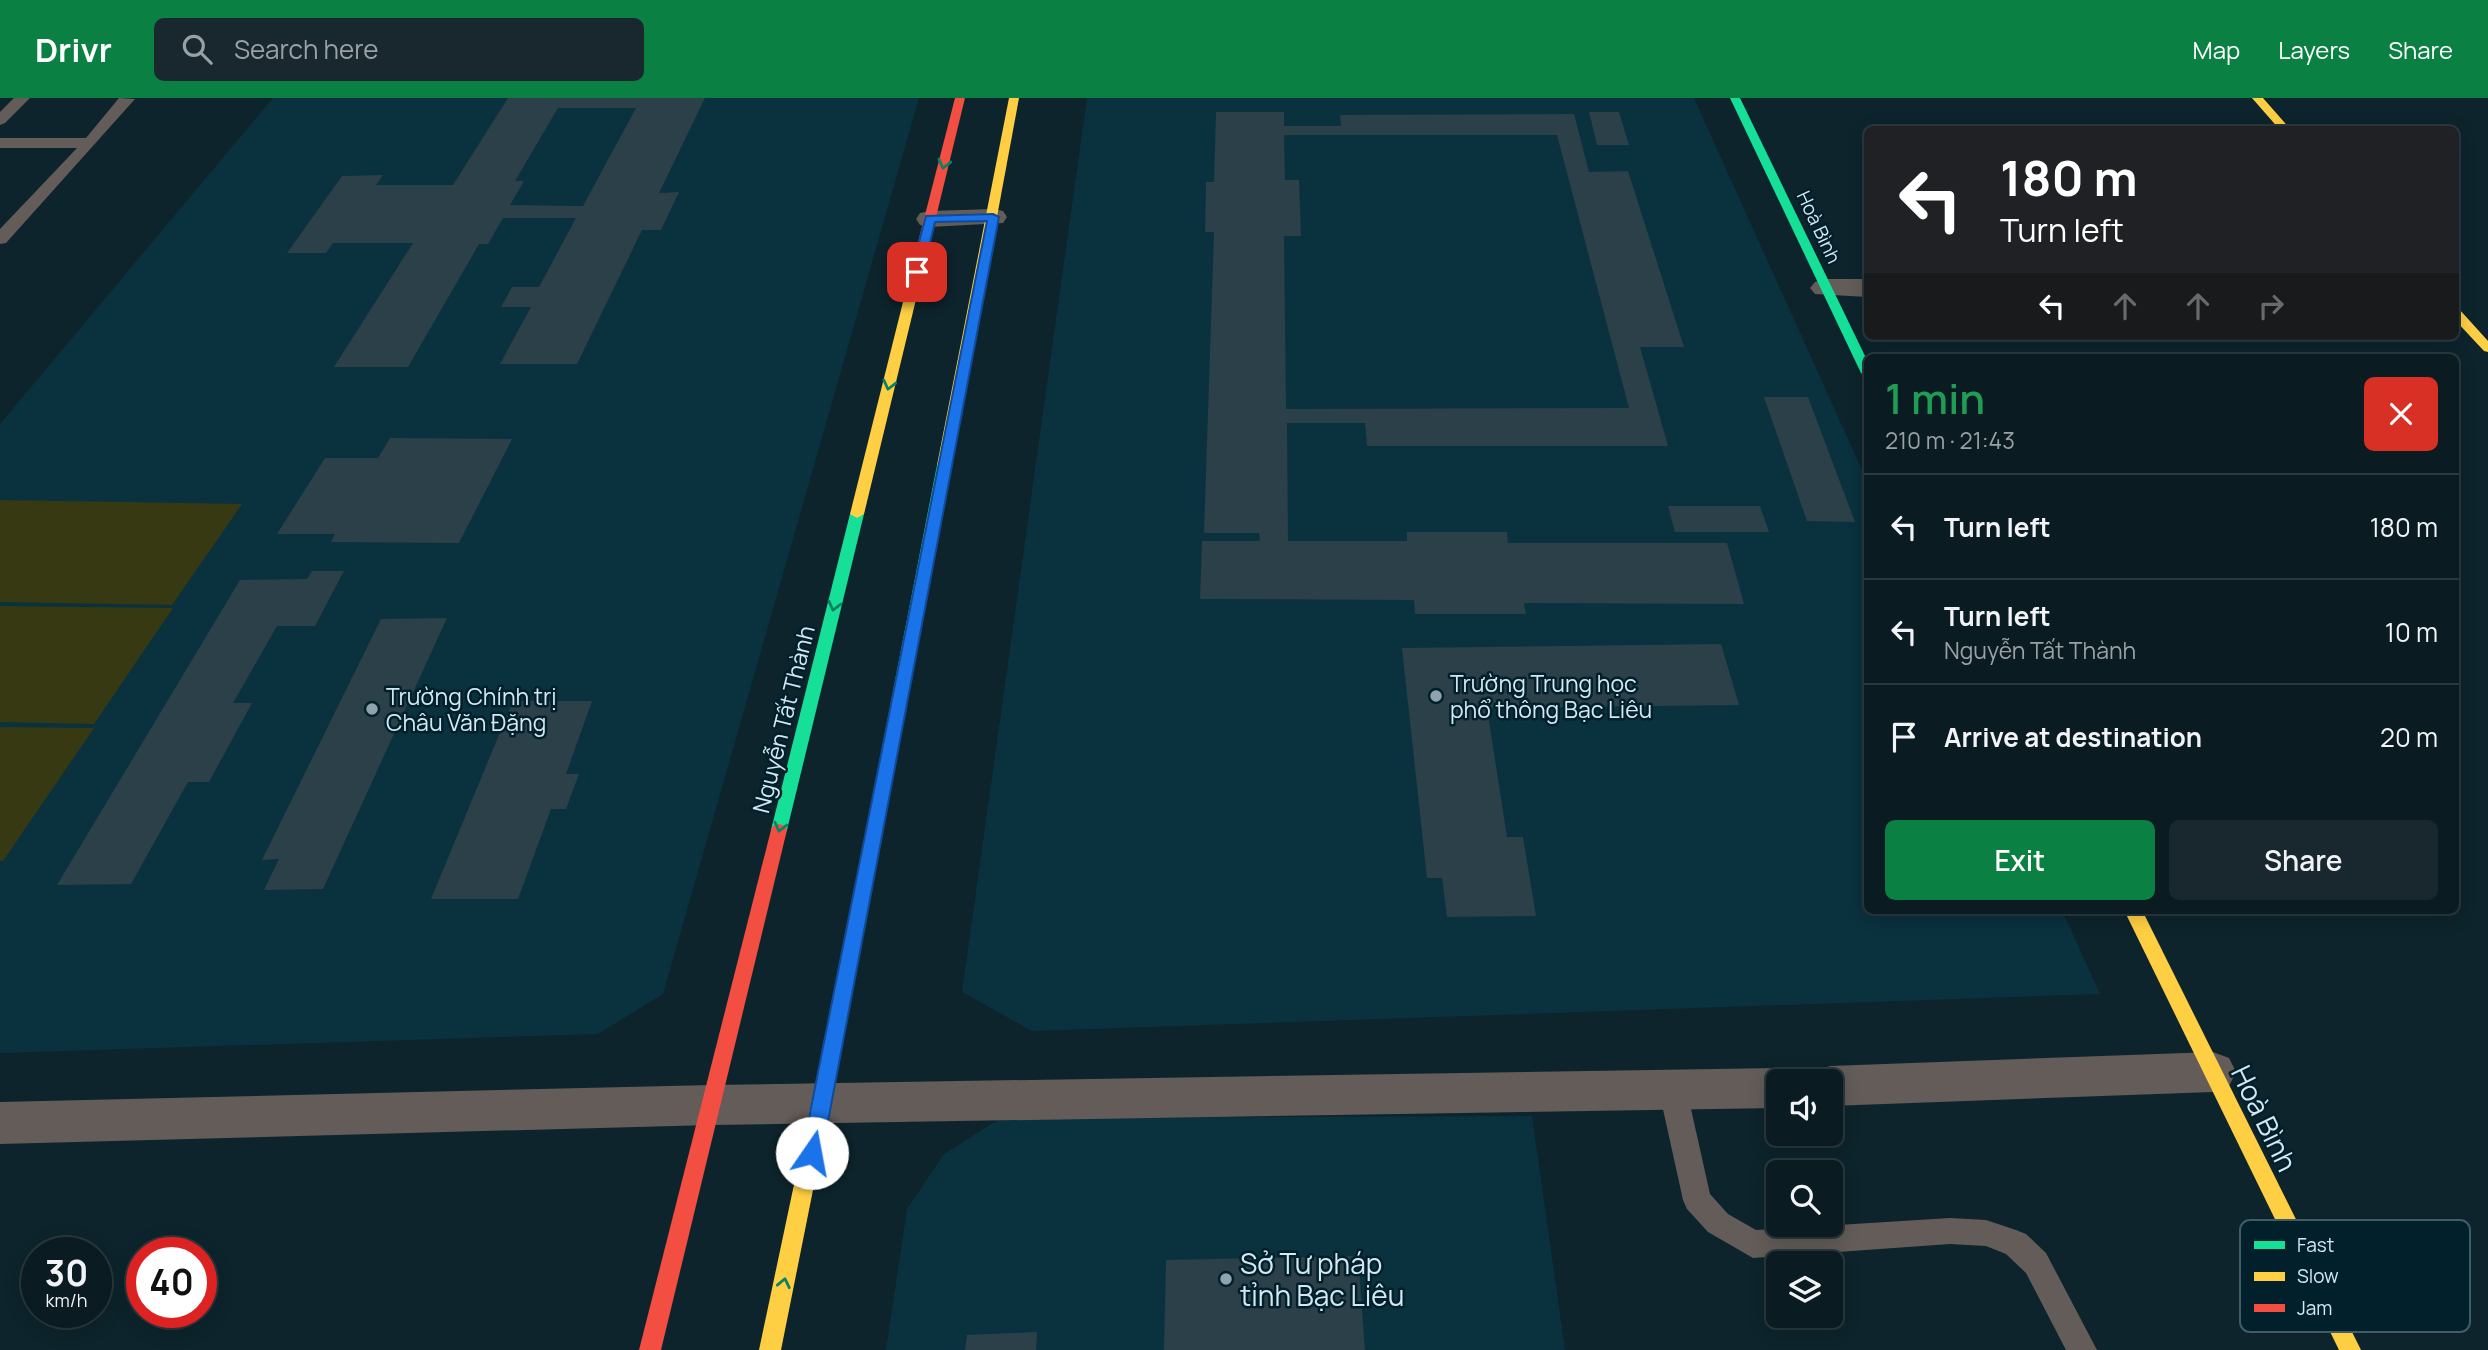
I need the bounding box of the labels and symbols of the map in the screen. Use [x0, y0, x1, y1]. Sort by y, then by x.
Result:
one-way arrow [938, 158, 952, 170]
street label: Hoà Bình [1791, 186, 1847, 268]
pin [887, 242, 947, 302]
one-way arrow [883, 379, 897, 391]
one-way arrow [828, 600, 842, 612]
street label: Nguyễn Tất Thành [744, 622, 822, 816]
place label: Trường Trung học phổ thông Bạc Liêu [1450, 667, 1652, 725]
place label: Trường Chính trị Châu Văn Đặng [386, 680, 557, 738]
marker: Trường Trung học phổ thông Bạc Liêu [1428, 688, 1444, 704]
marker: Trường Chính trị Châu Văn Đặng [364, 701, 380, 717]
one-way arrow [774, 821, 788, 833]
street label: Hoà Bình [2223, 1059, 2307, 1177]
position arrow [775, 1116, 849, 1190]
legend [2240, 1220, 2470, 1332]
text: Fast [2297, 1232, 2334, 1258]
speed limit sign: 40 [126, 1237, 217, 1328]
place label: Sở Tư pháp tỉnh Bạc Liêu [1240, 1244, 1404, 1314]
text: Slow [2297, 1263, 2339, 1289]
marker: Sở Tư pháp tỉnh Bạc Liêu [1218, 1271, 1234, 1287]
one-way arrow [776, 1277, 791, 1289]
text: Jam [2297, 1295, 2332, 1321]

